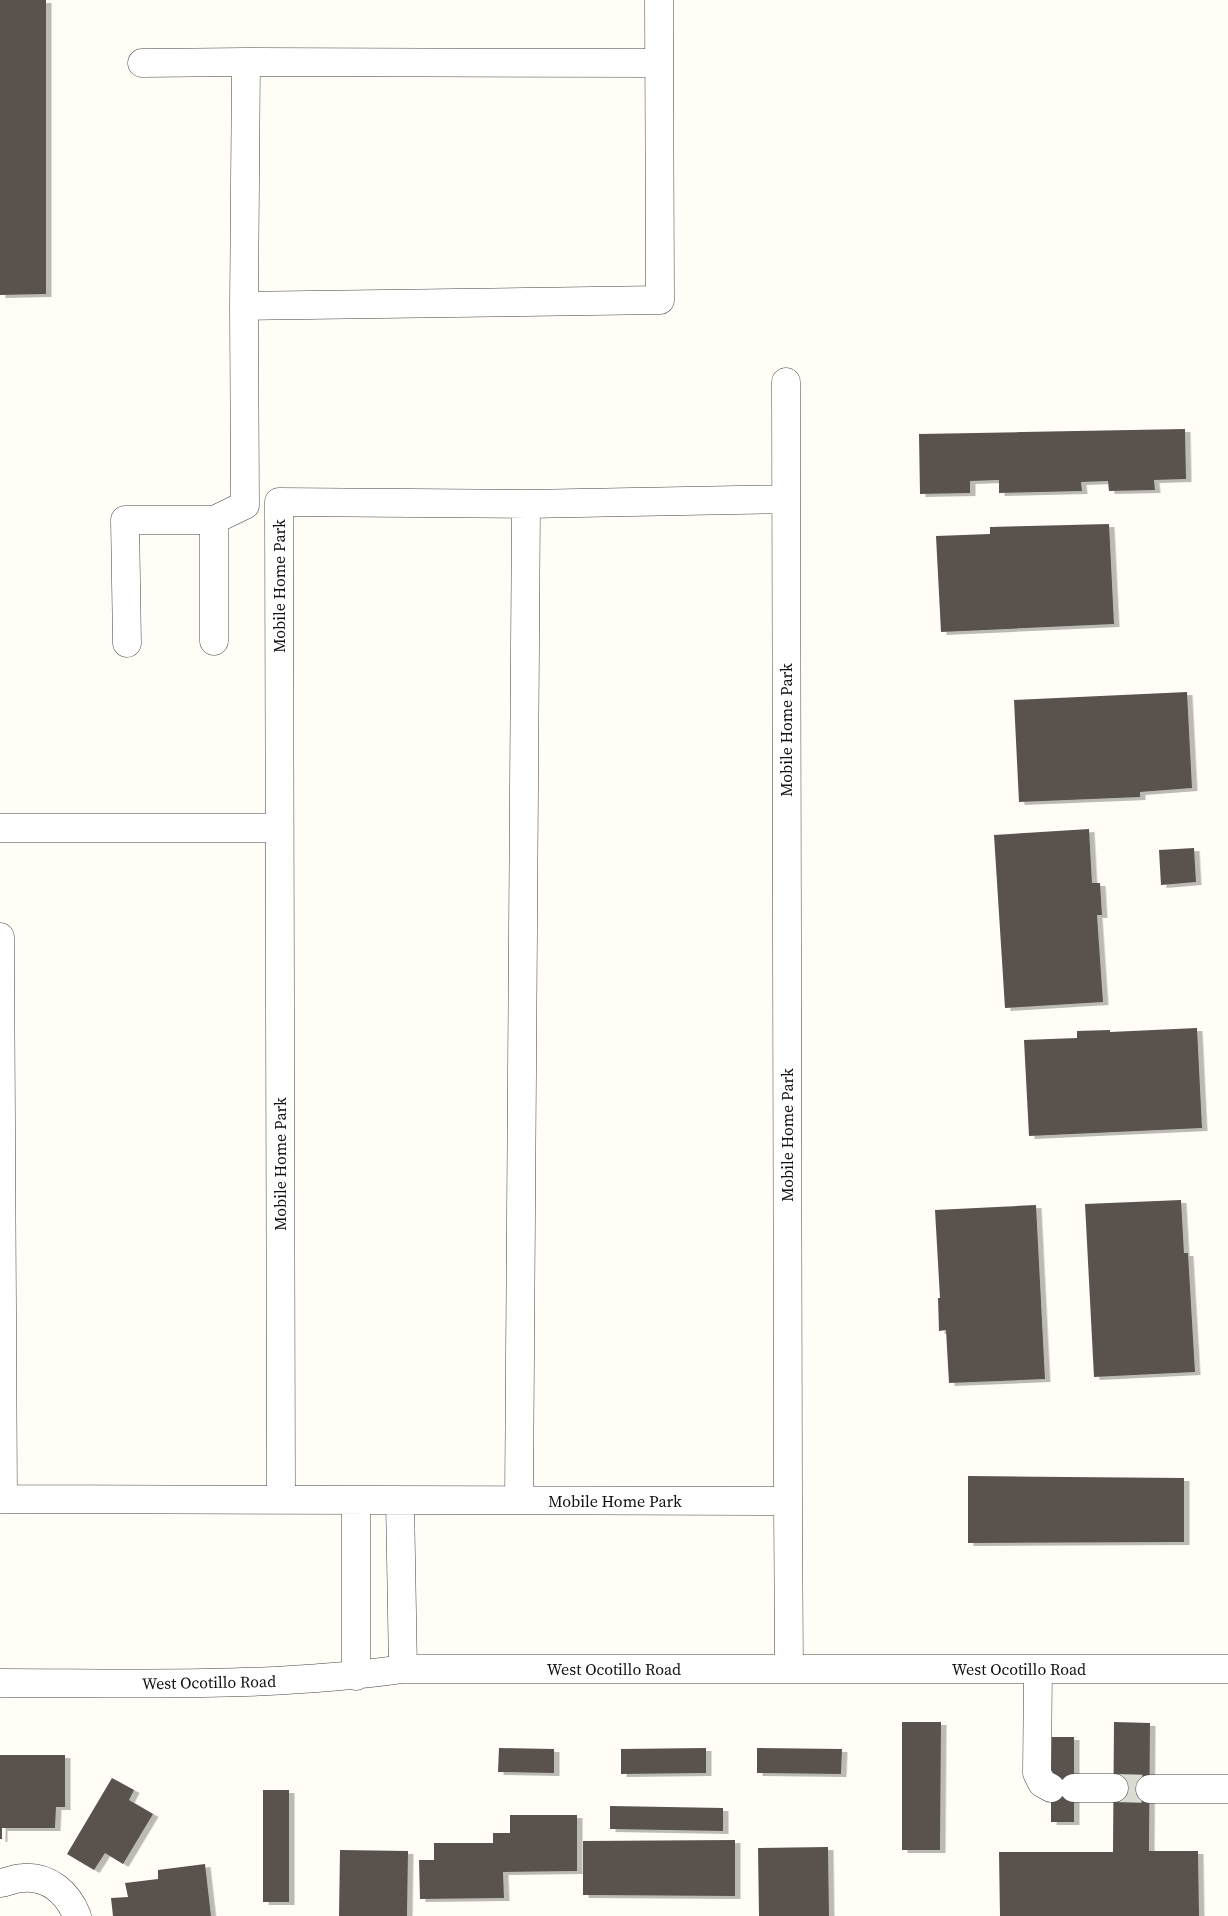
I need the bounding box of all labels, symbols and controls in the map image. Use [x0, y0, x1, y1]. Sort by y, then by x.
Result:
street label: Mobile Home Park [268, 519, 290, 653]
street label: Mobile Home Park [775, 663, 797, 797]
street label: Mobile Home Park [776, 1068, 798, 1202]
street label: Mobile Home Park [269, 1097, 291, 1231]
street label: Mobile Home Park [548, 1490, 682, 1512]
street label: West Ocotillo Road [547, 1658, 681, 1680]
street label: West Ocotillo Road [952, 1658, 1086, 1680]
street label: West Ocotillo Road [142, 1670, 276, 1694]

